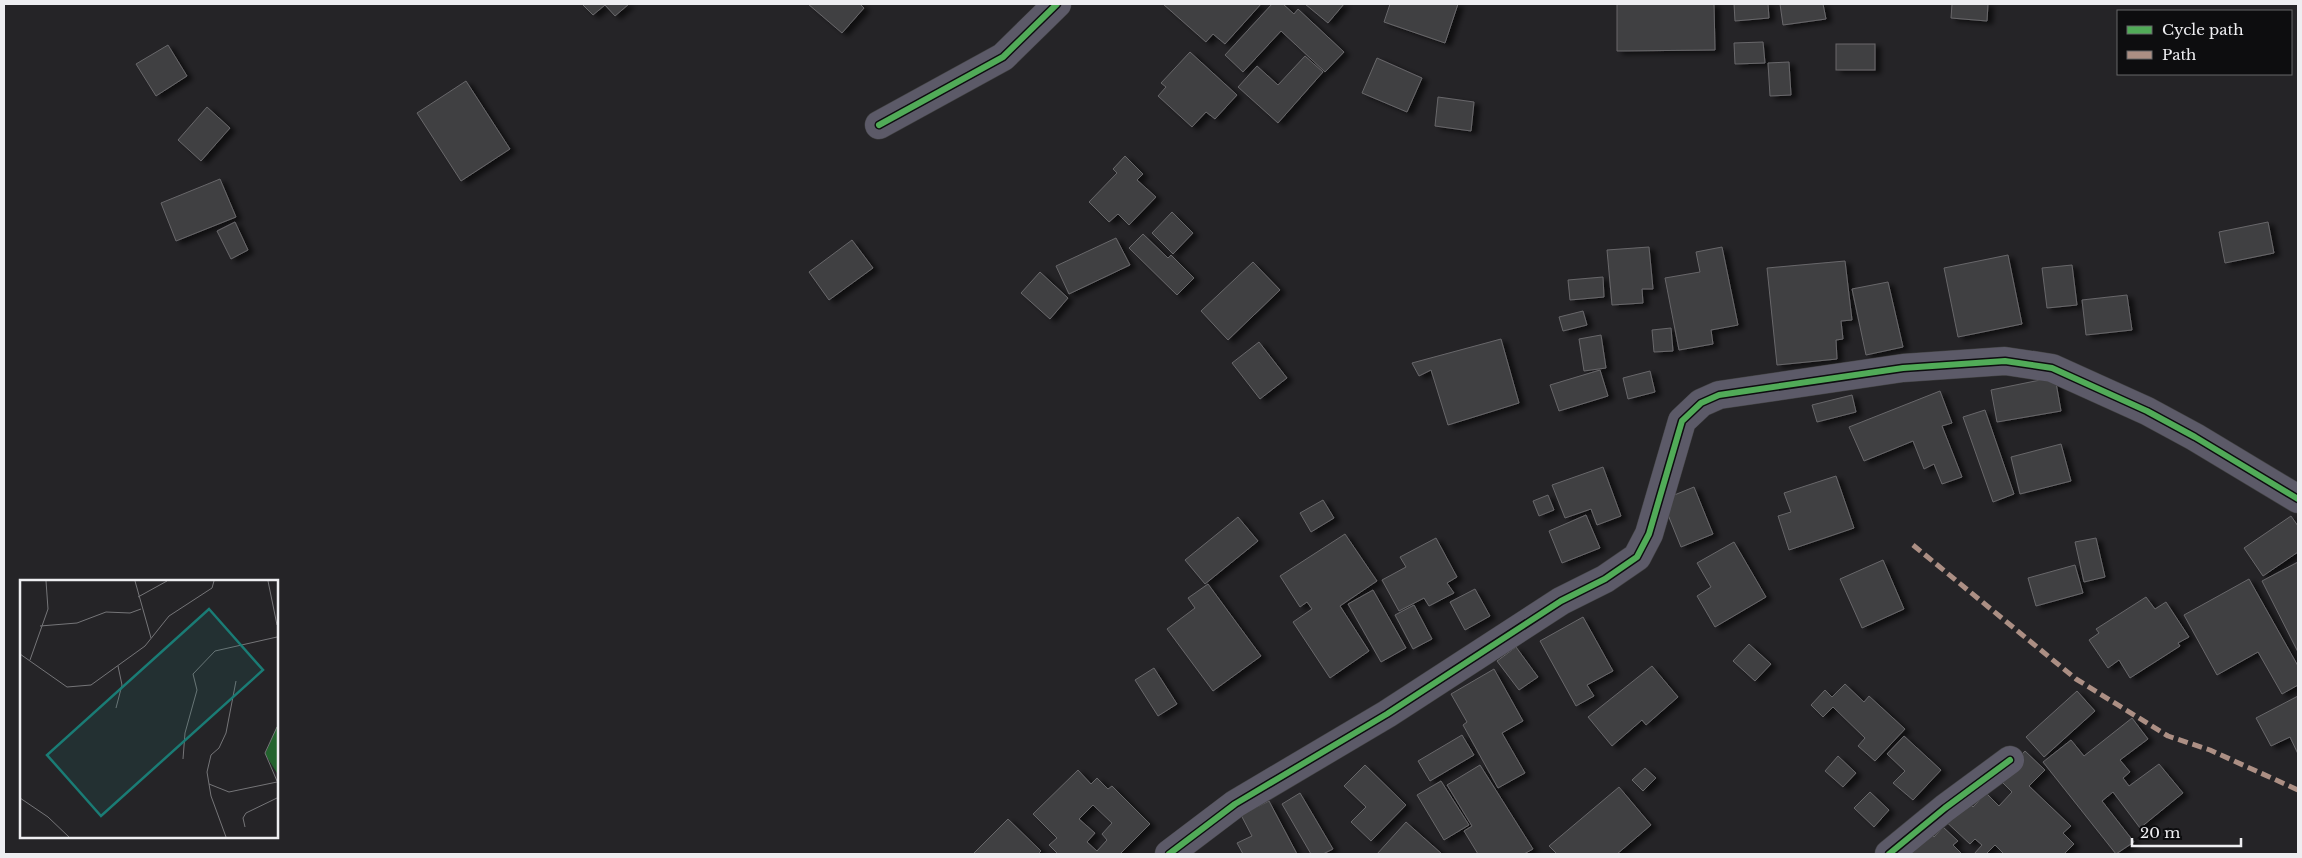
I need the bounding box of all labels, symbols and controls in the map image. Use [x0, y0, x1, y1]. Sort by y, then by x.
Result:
legend [2117, 10, 2292, 75]
text: Cycle path [2162, 20, 2244, 39]
text: Path [2162, 45, 2196, 64]
inset map [20, 580, 278, 838]
scale bar [2132, 816, 2241, 848]
text: 20 m [2140, 823, 2180, 842]

